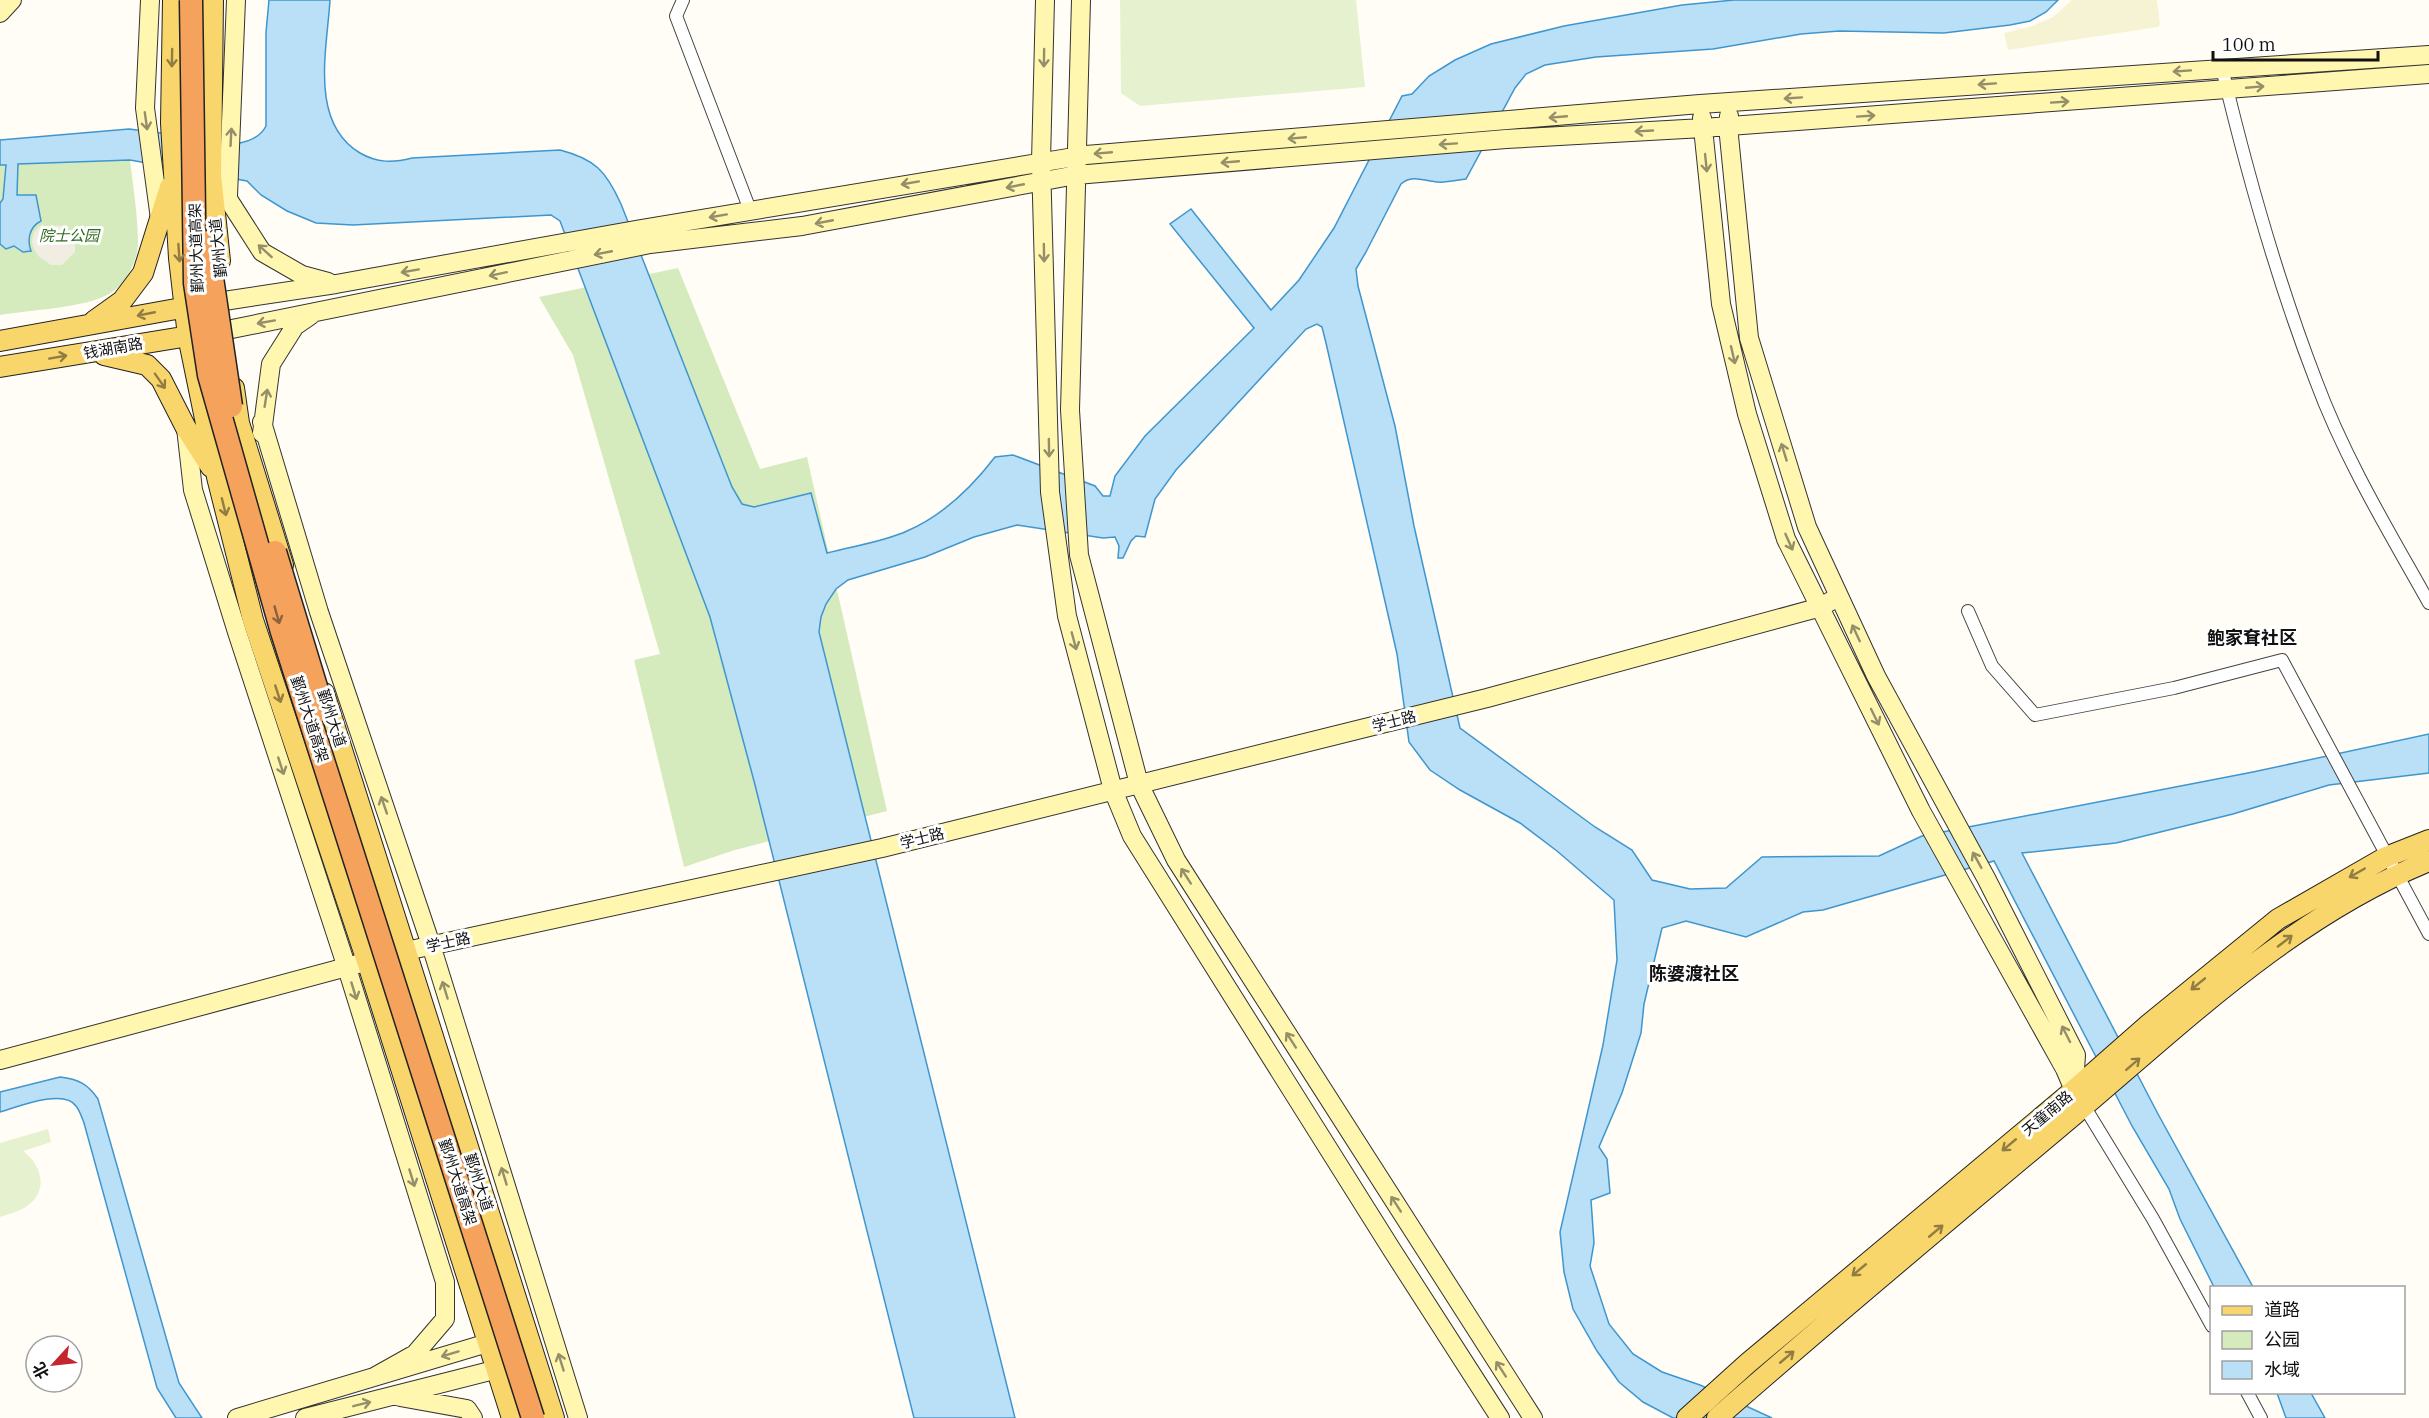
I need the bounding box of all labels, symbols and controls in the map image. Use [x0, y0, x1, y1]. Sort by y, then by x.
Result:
scale bar [2213, 24, 2378, 62]
text: 100 m [2222, 33, 2276, 56]
one-way arrow [166, 48, 178, 68]
one-way arrow [1038, 48, 1050, 68]
one-way arrow [2173, 65, 2192, 76]
one-way arrow [1978, 79, 1998, 90]
one-way arrow [2244, 81, 2264, 92]
one-way arrow [1783, 93, 1803, 104]
one-way arrow [2050, 96, 2070, 107]
one-way arrow [1855, 110, 1875, 121]
one-way arrow [141, 111, 152, 131]
one-way arrow [1549, 112, 1569, 123]
one-way arrow [1635, 126, 1655, 137]
one-way arrow [226, 128, 237, 148]
one-way arrow [1288, 133, 1308, 144]
one-way arrow [1438, 138, 1458, 149]
one-way arrow [1094, 148, 1114, 159]
one-way arrow [1701, 152, 1712, 172]
one-way arrow [1220, 157, 1240, 168]
one-way arrow [901, 178, 921, 189]
one-way arrow [1006, 180, 1026, 191]
street label: 鄞州大道高架 [185, 203, 207, 293]
one-way arrow [709, 210, 728, 221]
one-way arrow [814, 216, 834, 227]
street label: 鄞州大道 [205, 217, 231, 279]
park label: 院士公园 [39, 226, 101, 245]
one-way arrow [174, 243, 185, 263]
one-way arrow [1038, 243, 1050, 263]
one-way arrow [258, 244, 273, 258]
one-way arrow [593, 248, 613, 259]
one-way arrow [401, 266, 421, 277]
one-way arrow [488, 269, 508, 280]
one-way arrow [136, 309, 156, 320]
one-way arrow [256, 317, 276, 328]
street label: 钱湖南路 [82, 333, 144, 363]
one-way arrow [1728, 345, 1739, 365]
one-way arrow [47, 352, 67, 363]
one-way arrow [154, 372, 166, 388]
one-way arrow [261, 388, 272, 408]
one-way arrow [1043, 438, 1054, 458]
one-way arrow [1778, 443, 1789, 462]
one-way arrow [219, 497, 231, 516]
one-way arrow [1783, 533, 1795, 551]
one-way arrow [272, 605, 283, 624]
one-way arrow [1850, 624, 1861, 642]
district label: 鲍家耷社区 [2207, 626, 2297, 649]
one-way arrow [1069, 631, 1080, 650]
street label: 鄞州大道高架 [287, 673, 333, 765]
one-way arrow [273, 684, 284, 703]
street label: 鄞州大道 [314, 687, 350, 749]
street label: 学士路 [1370, 706, 1418, 736]
one-way arrow [1869, 708, 1881, 726]
one-way arrow [276, 756, 287, 775]
one-way arrow [378, 796, 389, 815]
street label: 学士路 [898, 823, 946, 853]
one-way arrow [1971, 852, 1982, 870]
one-way arrow [2349, 867, 2366, 879]
one-way arrow [1180, 868, 1192, 885]
street label: 学士路 [424, 928, 472, 956]
one-way arrow [2276, 935, 2292, 947]
district label: 陈婆渡社区 [1649, 962, 1739, 985]
one-way arrow [2190, 977, 2206, 990]
one-way arrow [350, 981, 361, 1000]
one-way arrow [439, 981, 450, 1000]
one-way arrow [2059, 1025, 2071, 1043]
one-way arrow [1285, 1032, 1297, 1049]
one-way arrow [2125, 1057, 2140, 1071]
street label: 天童南路 [2018, 1086, 2076, 1140]
street label: 鄞州大道高架 [436, 1136, 480, 1228]
one-way arrow [2002, 1138, 2017, 1152]
street label: 鄞州大道 [461, 1151, 497, 1213]
one-way arrow [498, 1167, 509, 1186]
one-way arrow [407, 1168, 418, 1187]
one-way arrow [1390, 1196, 1403, 1213]
one-way arrow [1928, 1224, 1944, 1237]
one-way arrow [1851, 1264, 1867, 1277]
legend [2210, 1286, 2405, 1394]
text: 道路 [2264, 1298, 2300, 1321]
text: 公园 [2264, 1328, 2300, 1351]
north arrow [24, 1334, 84, 1394]
one-way arrow [441, 1349, 460, 1360]
one-way arrow [1779, 1350, 1795, 1363]
one-way arrow [555, 1353, 566, 1372]
text: 水域 [2264, 1358, 2300, 1381]
text: 北 [28, 1359, 53, 1382]
one-way arrow [1495, 1361, 1507, 1378]
one-way arrow [352, 1397, 371, 1409]

